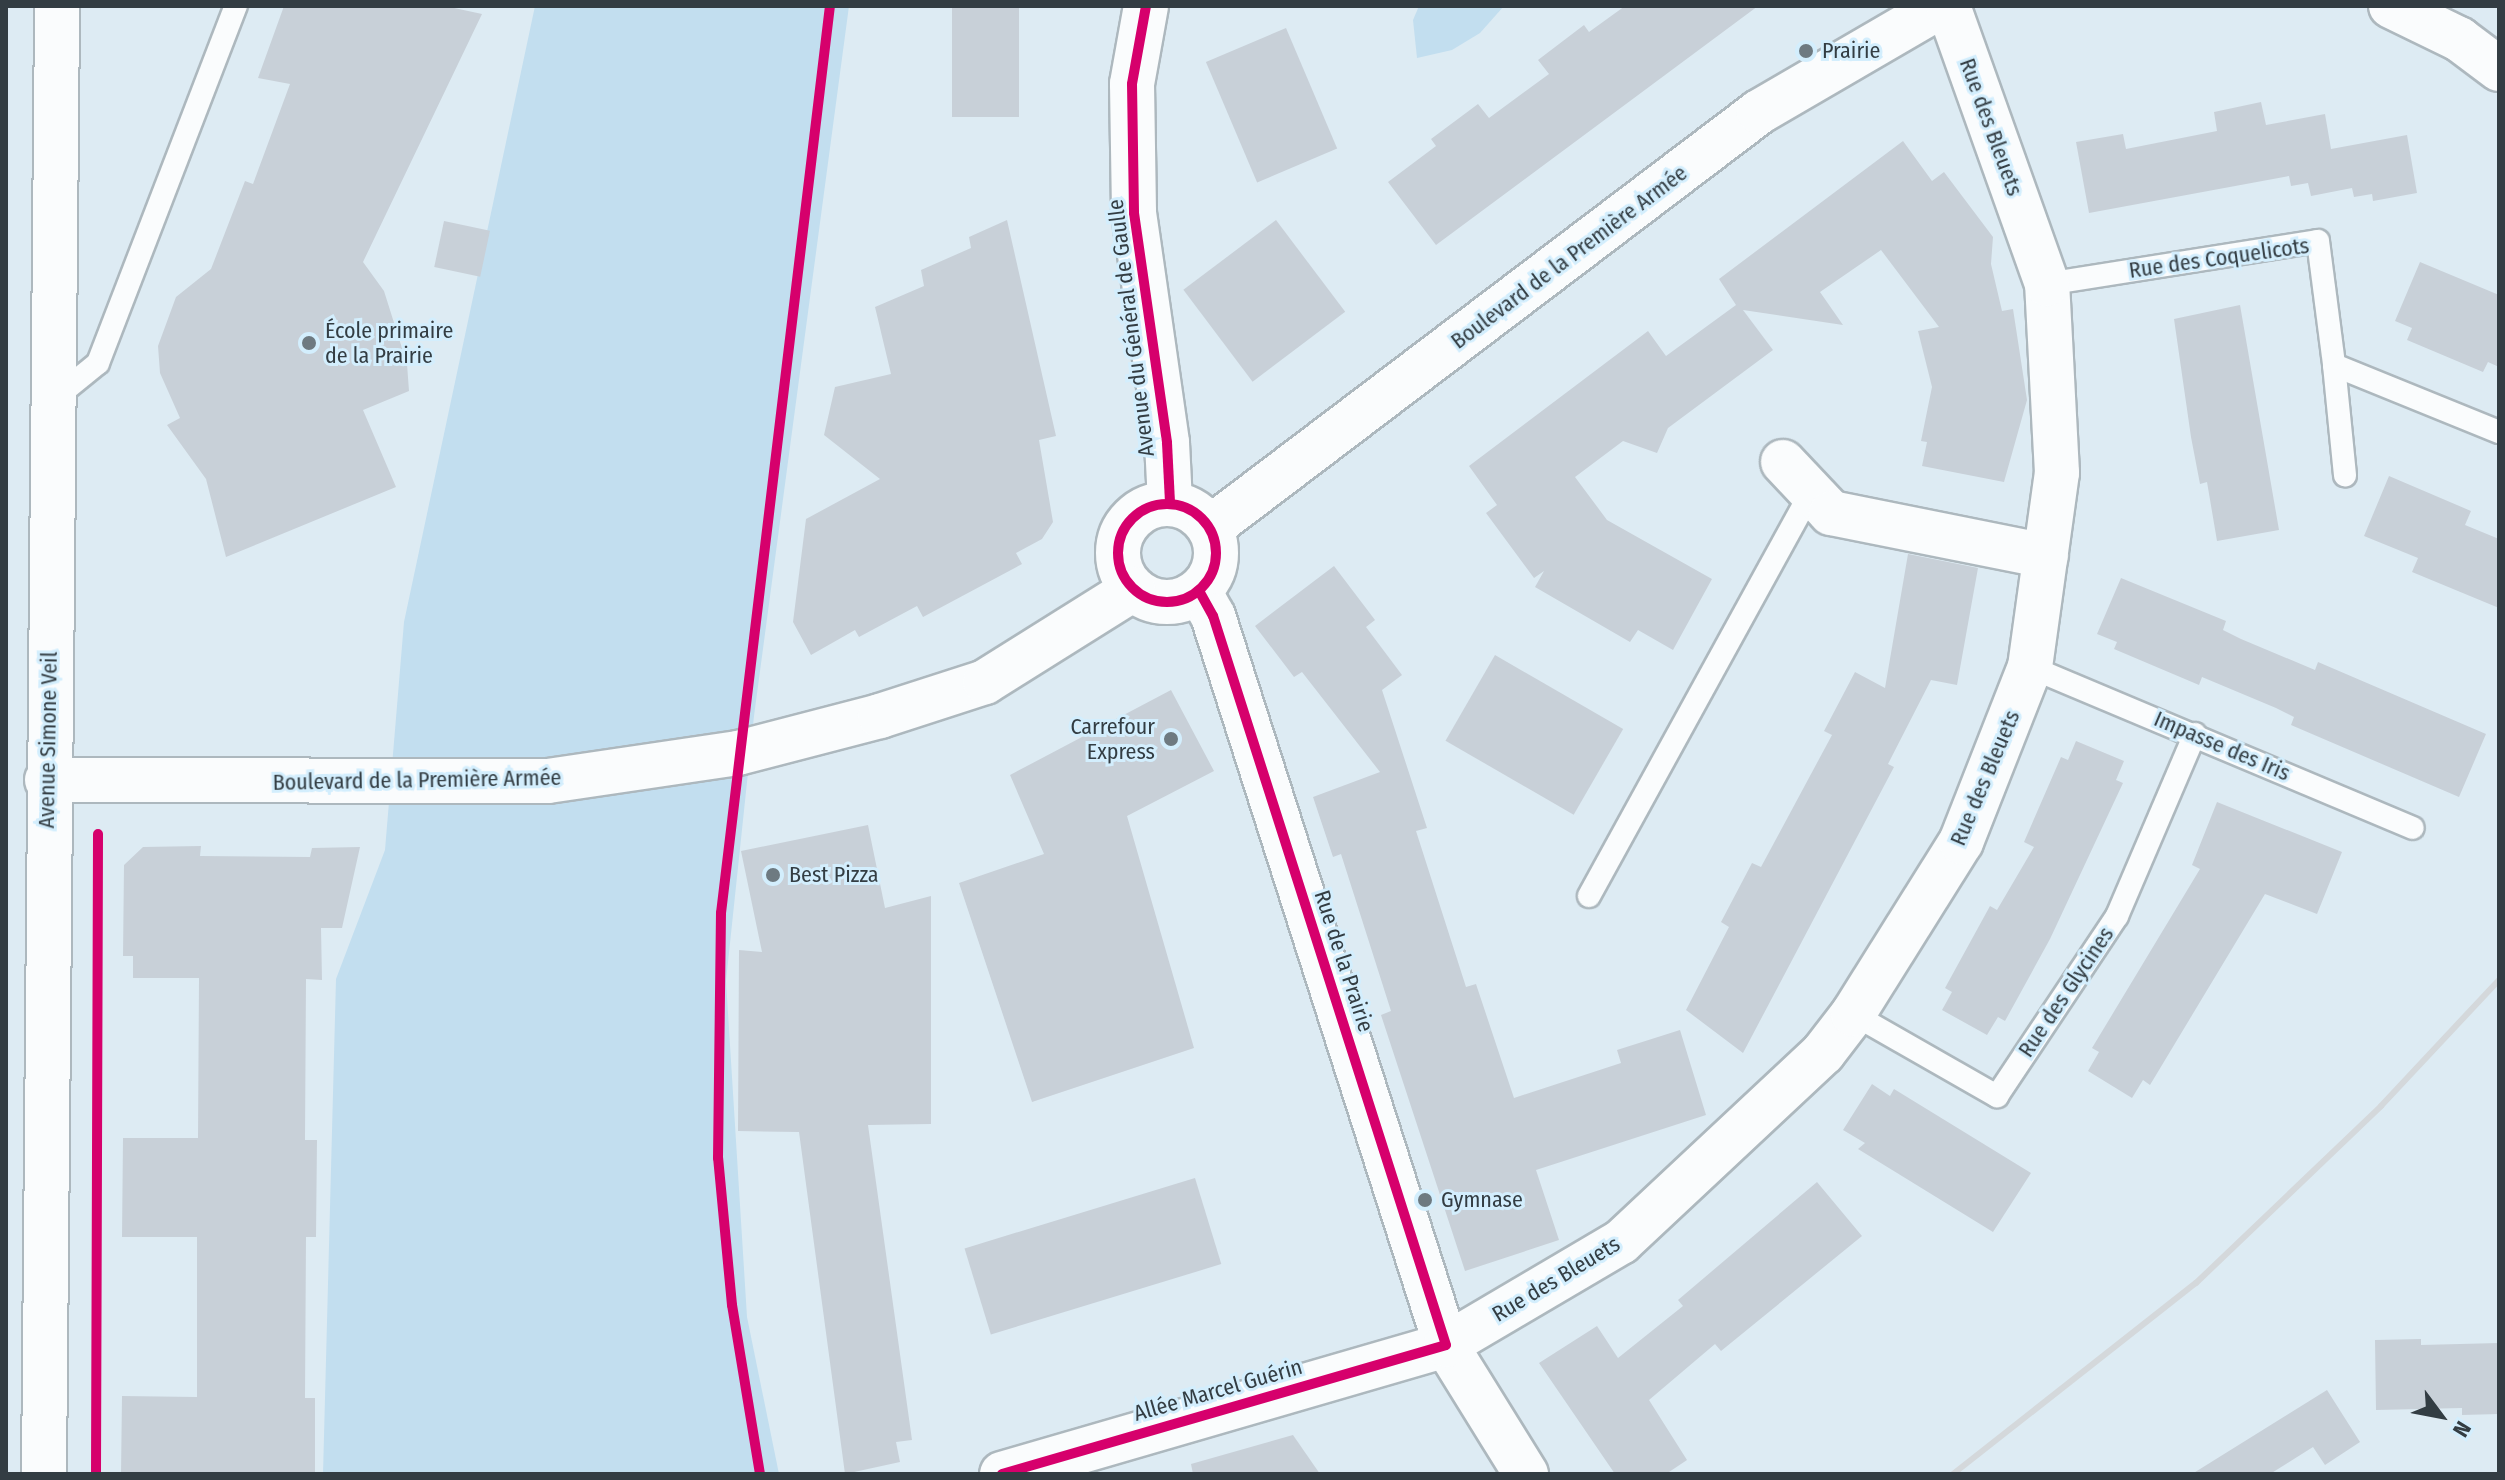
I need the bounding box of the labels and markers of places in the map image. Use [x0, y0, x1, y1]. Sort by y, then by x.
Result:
place label: Prairie [1822, 38, 1880, 64]
marker: Prairie [1797, 42, 1815, 60]
place label: École primaire de la Prairie [325, 317, 453, 368]
marker: École primaire de la Prairie [300, 334, 318, 352]
place label: Carrefour Express [1070, 713, 1155, 764]
marker: Carrefour Express [1162, 730, 1180, 748]
place label: Best Pizza [789, 862, 879, 888]
marker: Best Pizza [764, 866, 782, 884]
place label: Gymnase [1441, 1187, 1523, 1213]
marker: Gymnase [1416, 1191, 1434, 1209]

